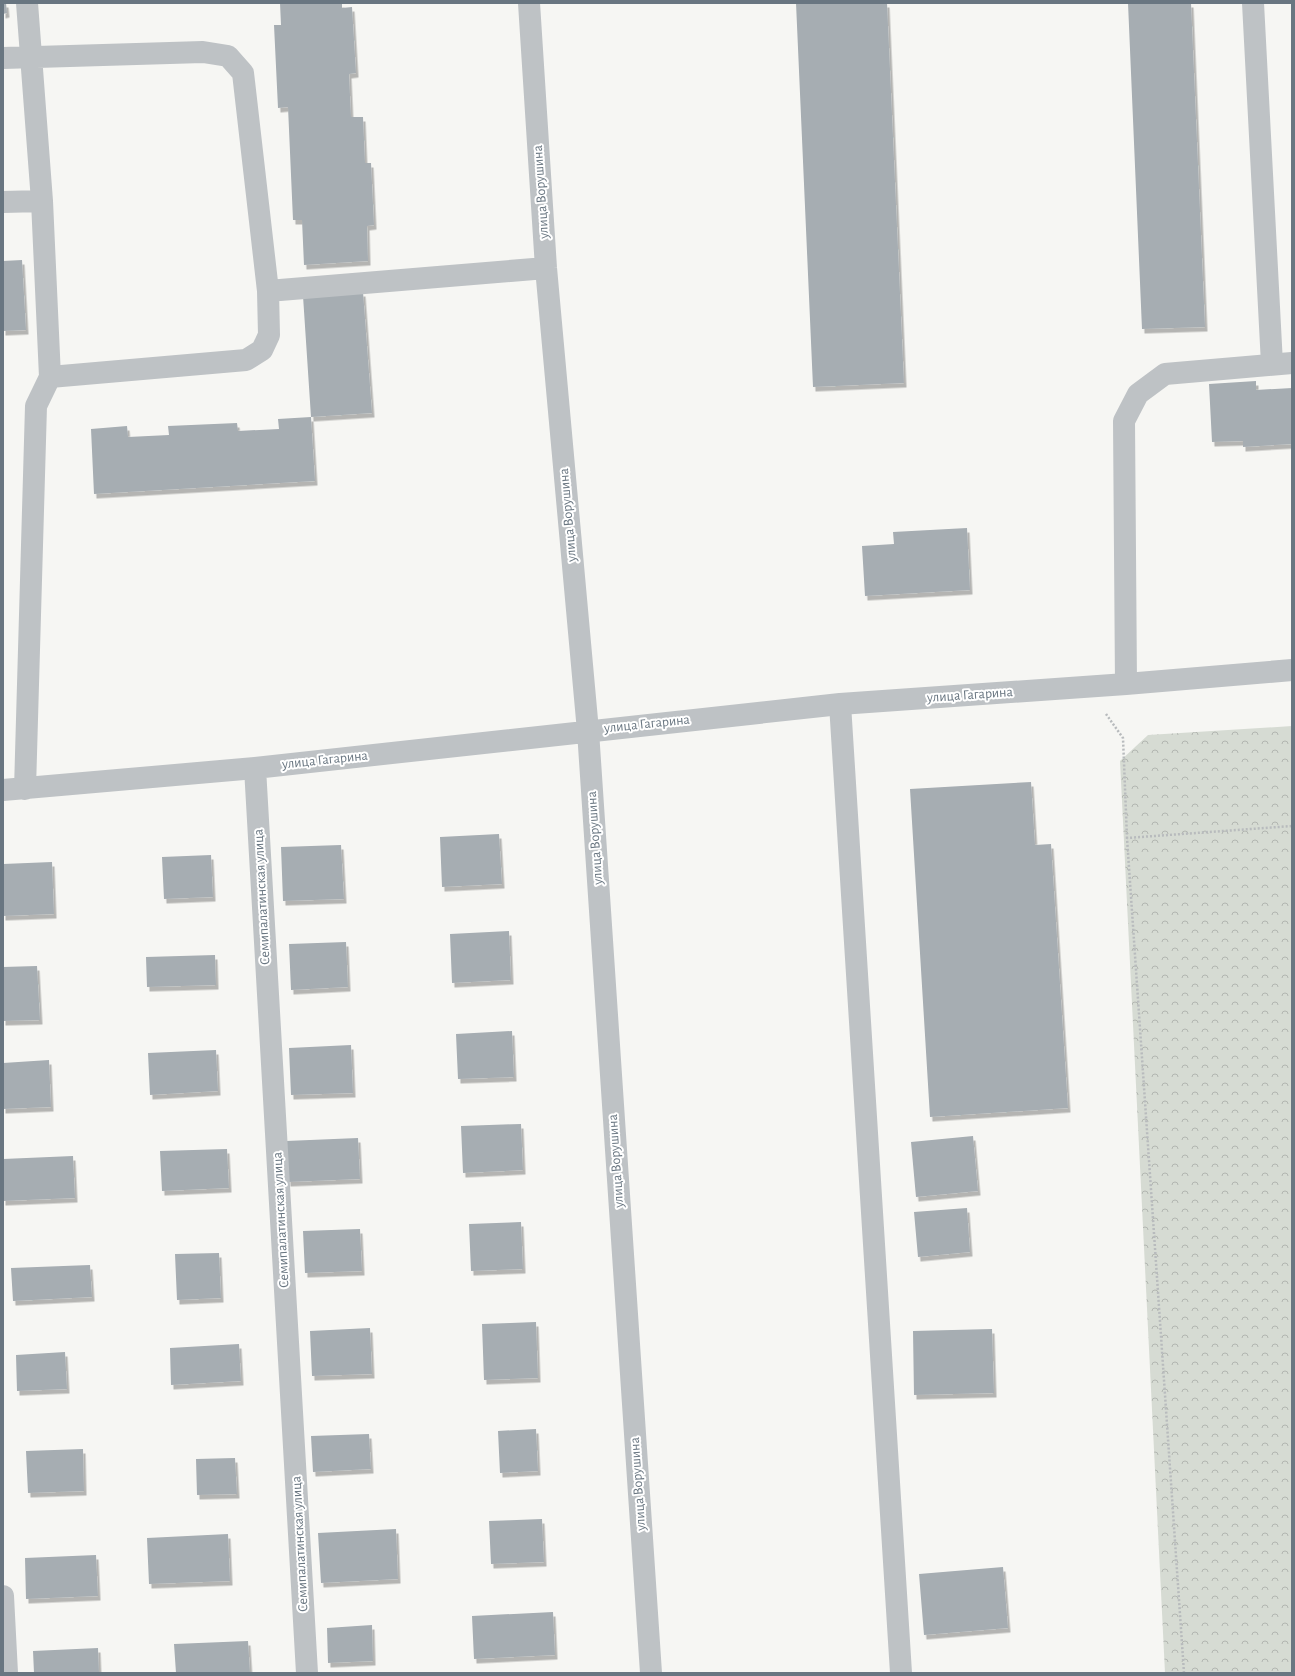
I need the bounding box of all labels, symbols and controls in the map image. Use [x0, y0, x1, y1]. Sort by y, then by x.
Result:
street label: улица Ворушина [531, 144, 551, 240]
street label: улица Ворушина [557, 467, 579, 563]
street label: улица Гагарина [926, 685, 1014, 705]
street label: улица Гагарина [602, 712, 691, 736]
street label: улица Гагарина [280, 748, 369, 772]
street label: улица Ворушина [585, 790, 605, 886]
street label: Семипалатинская улица [251, 828, 273, 965]
street label: улица Ворушина [606, 1113, 626, 1209]
street label: Семипалатинская улица [270, 1151, 292, 1288]
street label: улица Ворушина [628, 1436, 648, 1532]
street label: Семипалатинская улица [289, 1475, 311, 1612]

